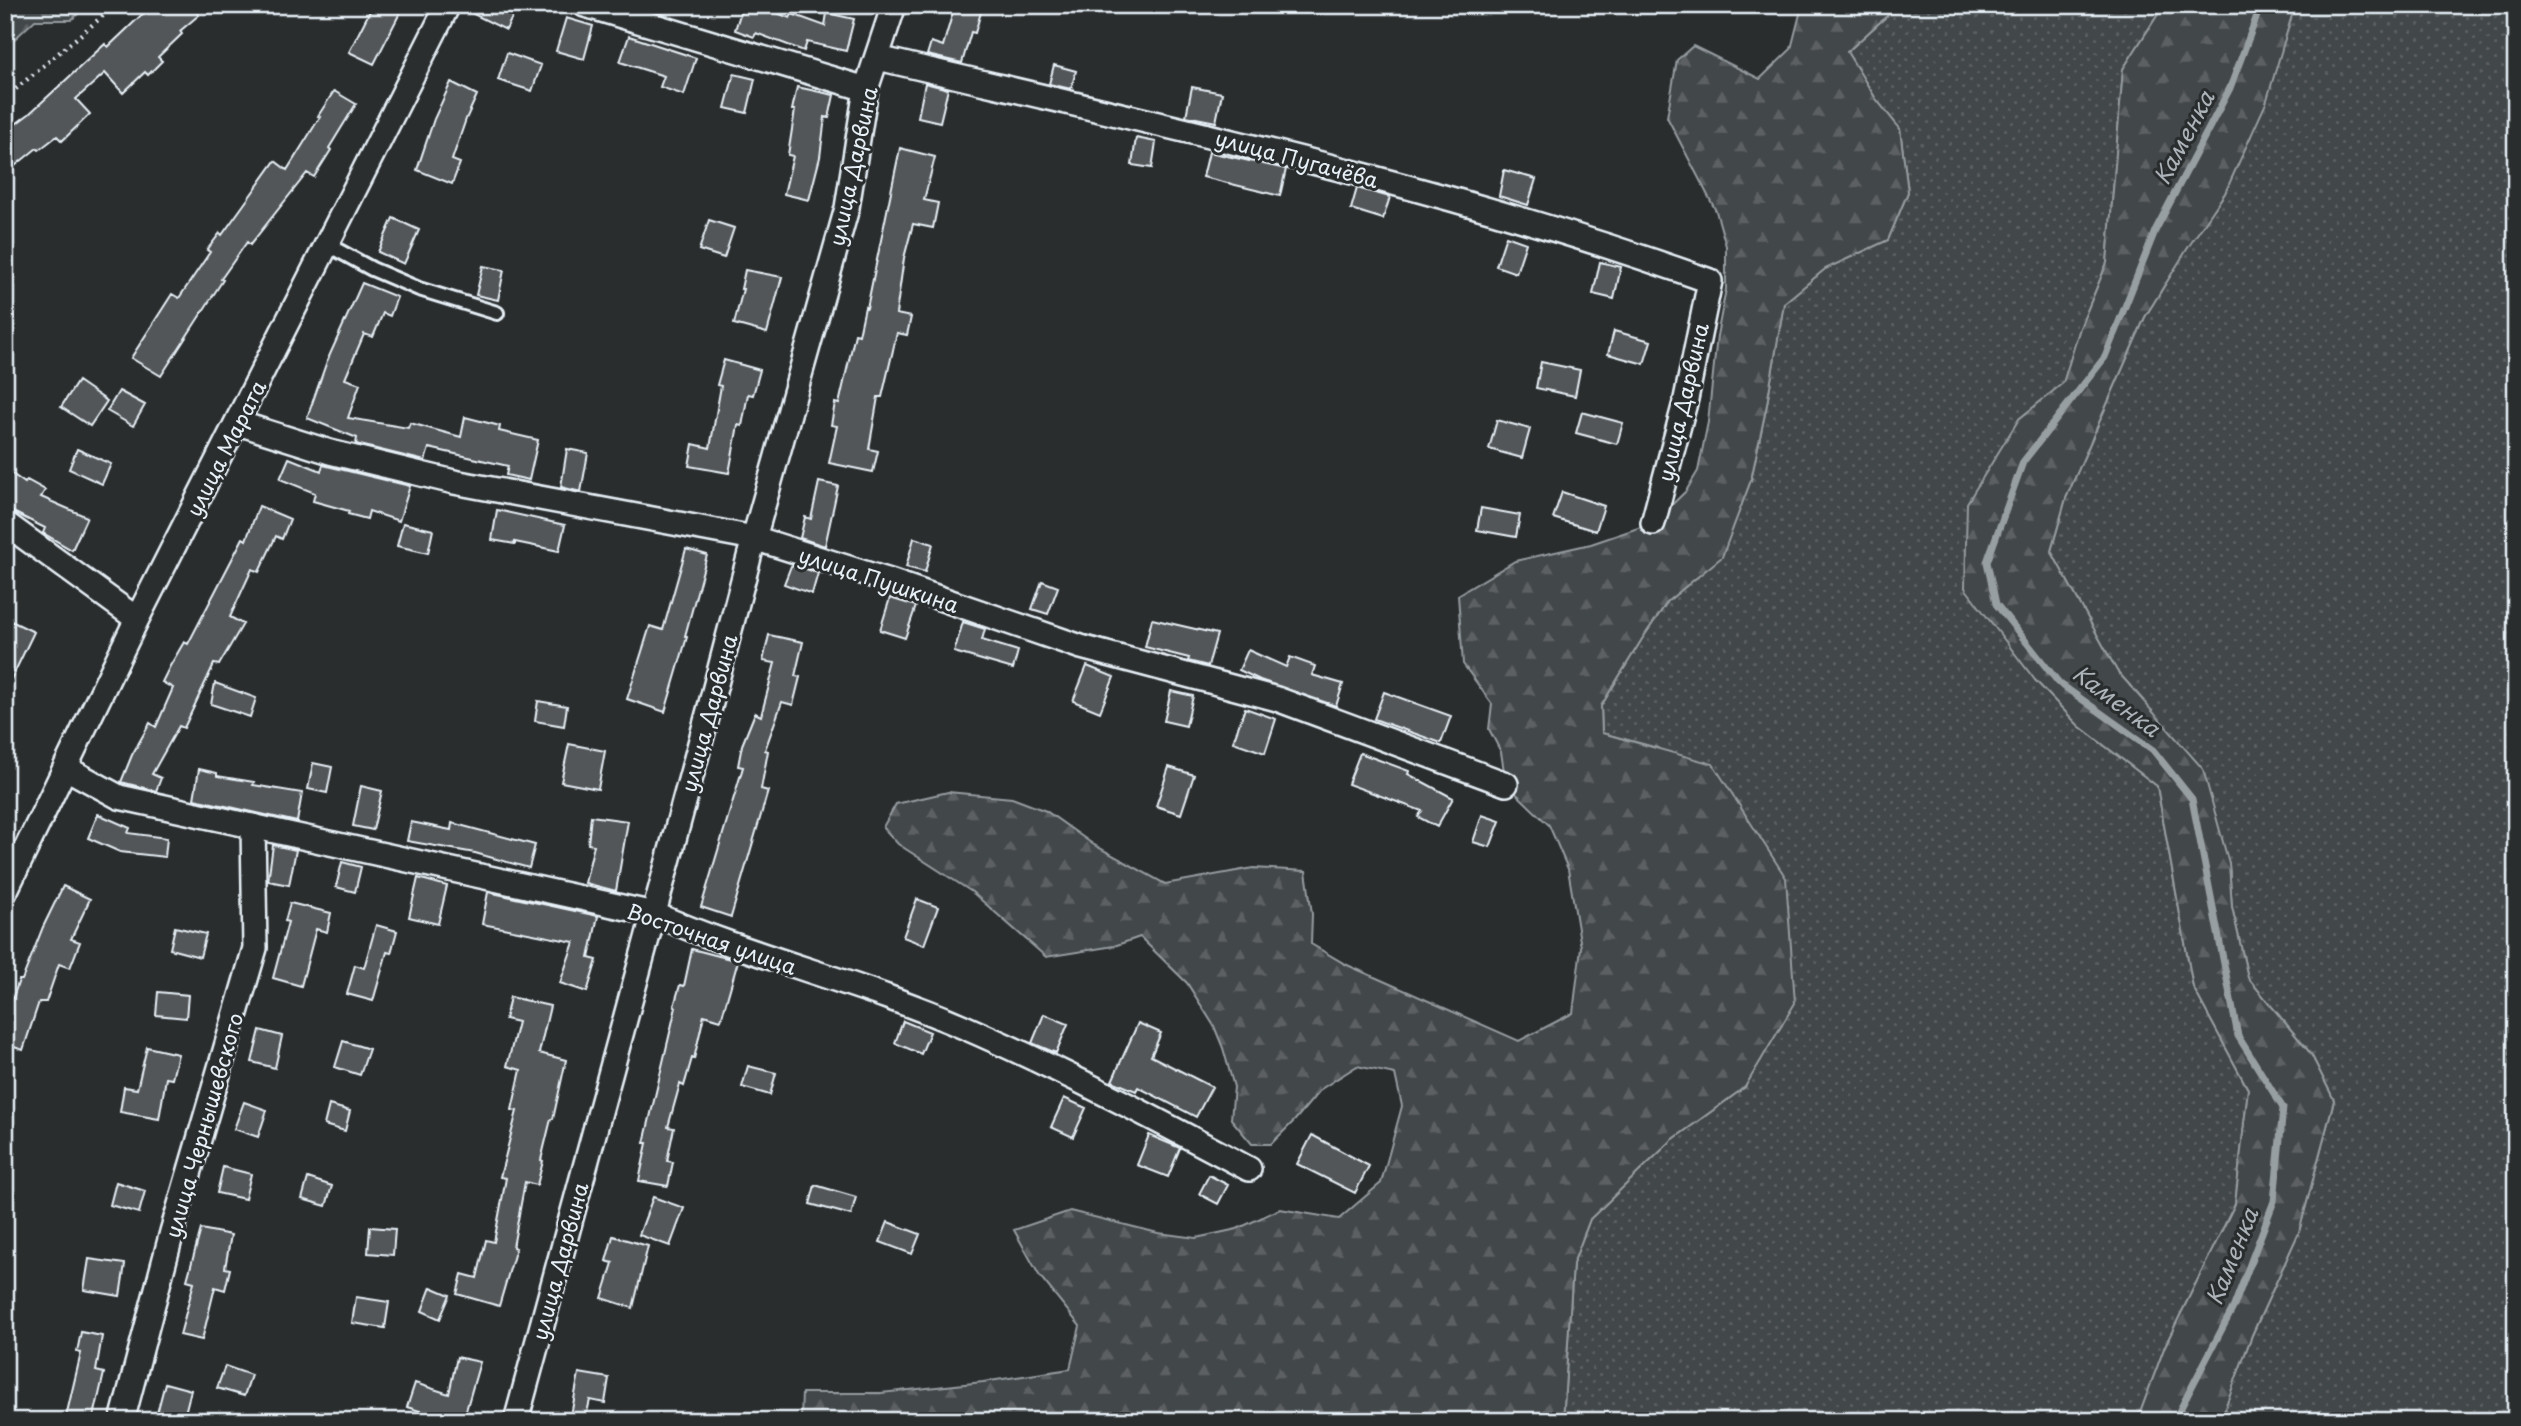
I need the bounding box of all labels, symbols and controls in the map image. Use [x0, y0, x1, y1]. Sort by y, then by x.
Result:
street label: улица Дарвина [819, 83, 885, 249]
water label: Каменка [2144, 83, 2223, 190]
street label: улица Пугачёва [1212, 121, 1382, 195]
street label: улица Дарвина [1648, 319, 1716, 485]
street label: улица Марата [177, 374, 273, 522]
street label: улица Пушкина [795, 538, 964, 620]
street label: улица Дарвина [672, 630, 745, 795]
water label: Каменка [2066, 655, 2169, 745]
street label: Восточная улица [623, 894, 802, 982]
street label: улица Чернышевского [156, 1009, 250, 1241]
street label: улица Дарвина [523, 1178, 596, 1343]
water label: Каменка [2196, 1202, 2267, 1310]

